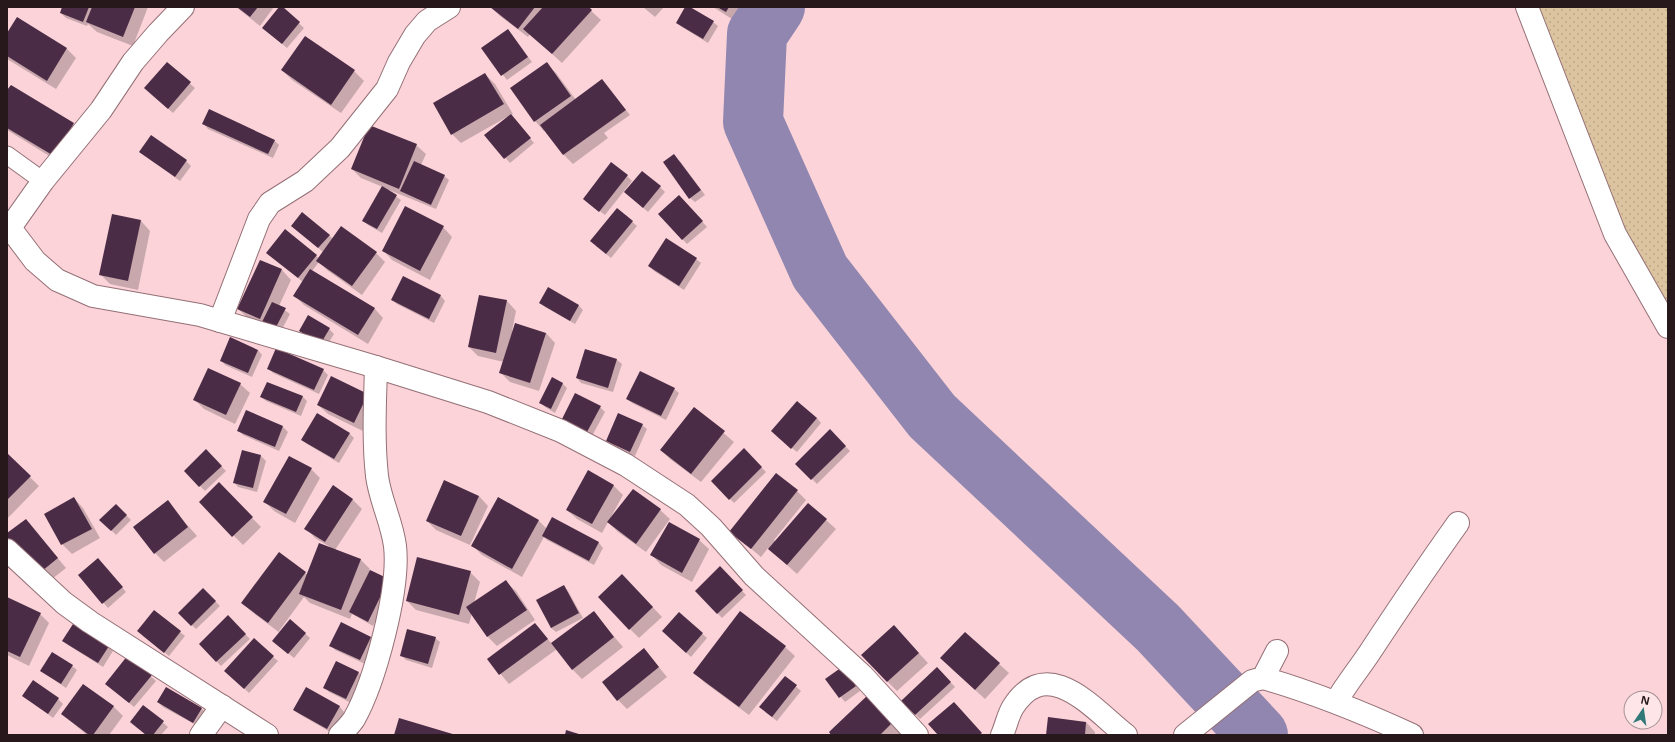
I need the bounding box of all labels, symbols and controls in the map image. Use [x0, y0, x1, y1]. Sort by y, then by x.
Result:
north arrow [1623, 690, 1663, 730]
text: N [1639, 691, 1651, 708]

